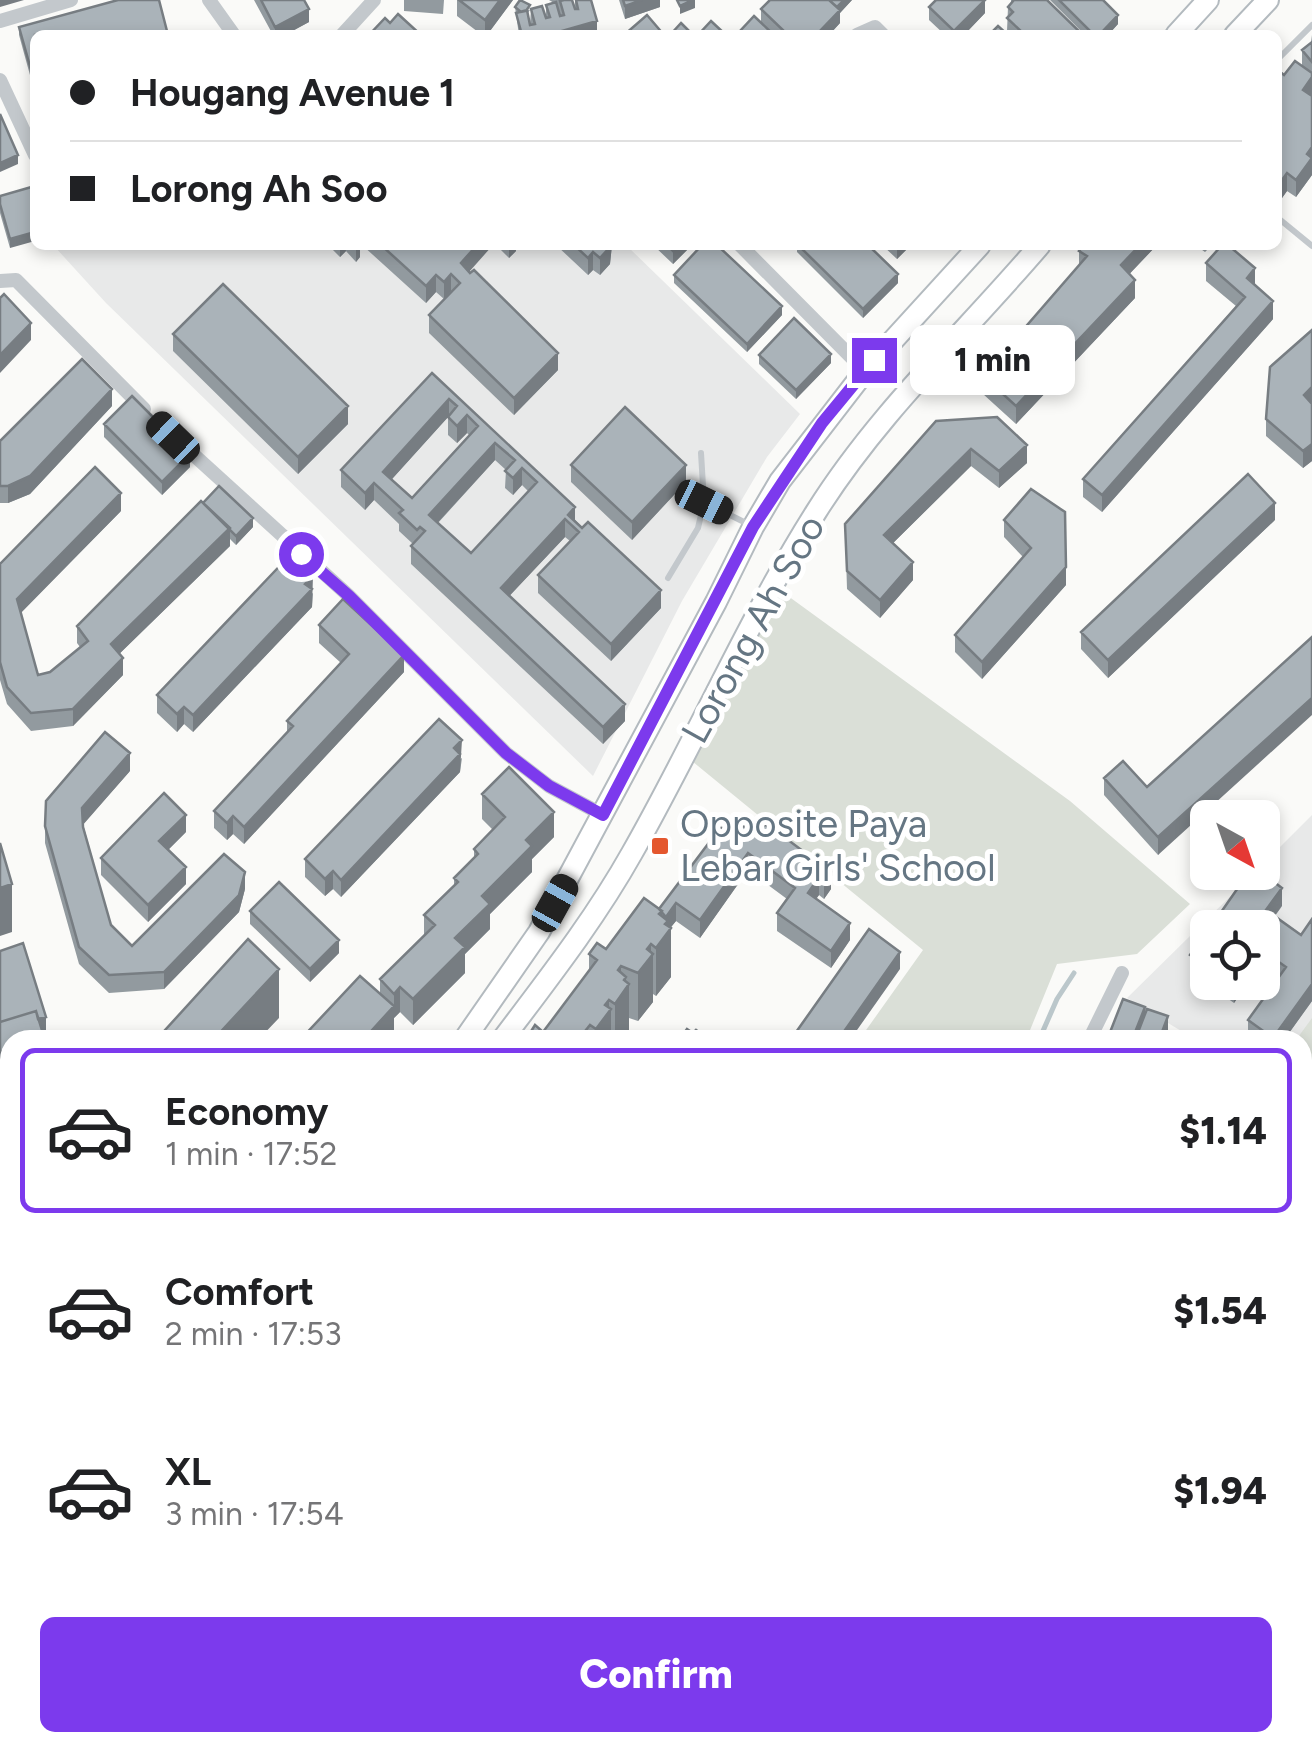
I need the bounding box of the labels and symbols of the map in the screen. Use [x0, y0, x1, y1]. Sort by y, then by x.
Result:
callout: 1 min [909, 325, 1074, 395]
route end [852, 338, 897, 383]
car [141, 406, 205, 470]
car [670, 475, 738, 529]
street label: Lorong Ah Soo [671, 507, 835, 751]
route start [279, 532, 324, 577]
north arrow [1190, 800, 1280, 890]
place label: Opposite Paya Lebar Girls' School [680, 801, 996, 891]
marker: Opposite Paya Lebar Girls' School [649, 835, 671, 857]
car [527, 869, 583, 937]

